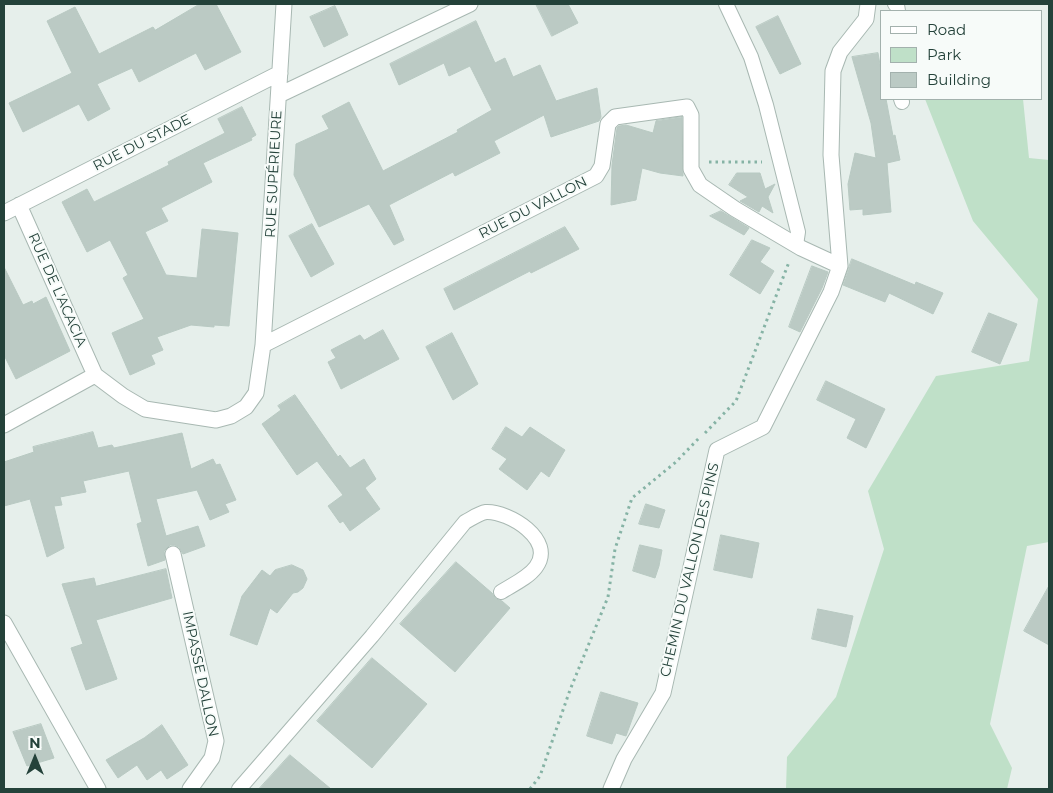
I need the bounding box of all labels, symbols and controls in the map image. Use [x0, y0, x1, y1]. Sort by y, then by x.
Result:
legend [880, 10, 1043, 100]
text: Road [927, 20, 966, 39]
text: Park [927, 45, 961, 64]
text: Building [927, 70, 991, 89]
street label: RUE SUPÉRIEURE [262, 110, 286, 238]
street label: RUE DU STADE [90, 111, 194, 175]
street label: RUE DU VALLON [476, 173, 590, 243]
street label: RUE DE L'ACACIA [24, 230, 90, 350]
street label: CHEMIN DU VALLON DES PINS [657, 461, 723, 679]
street label: IMPASSE DALLON [178, 610, 222, 738]
north arrow [10, 733, 60, 783]
text: N [29, 734, 41, 752]

